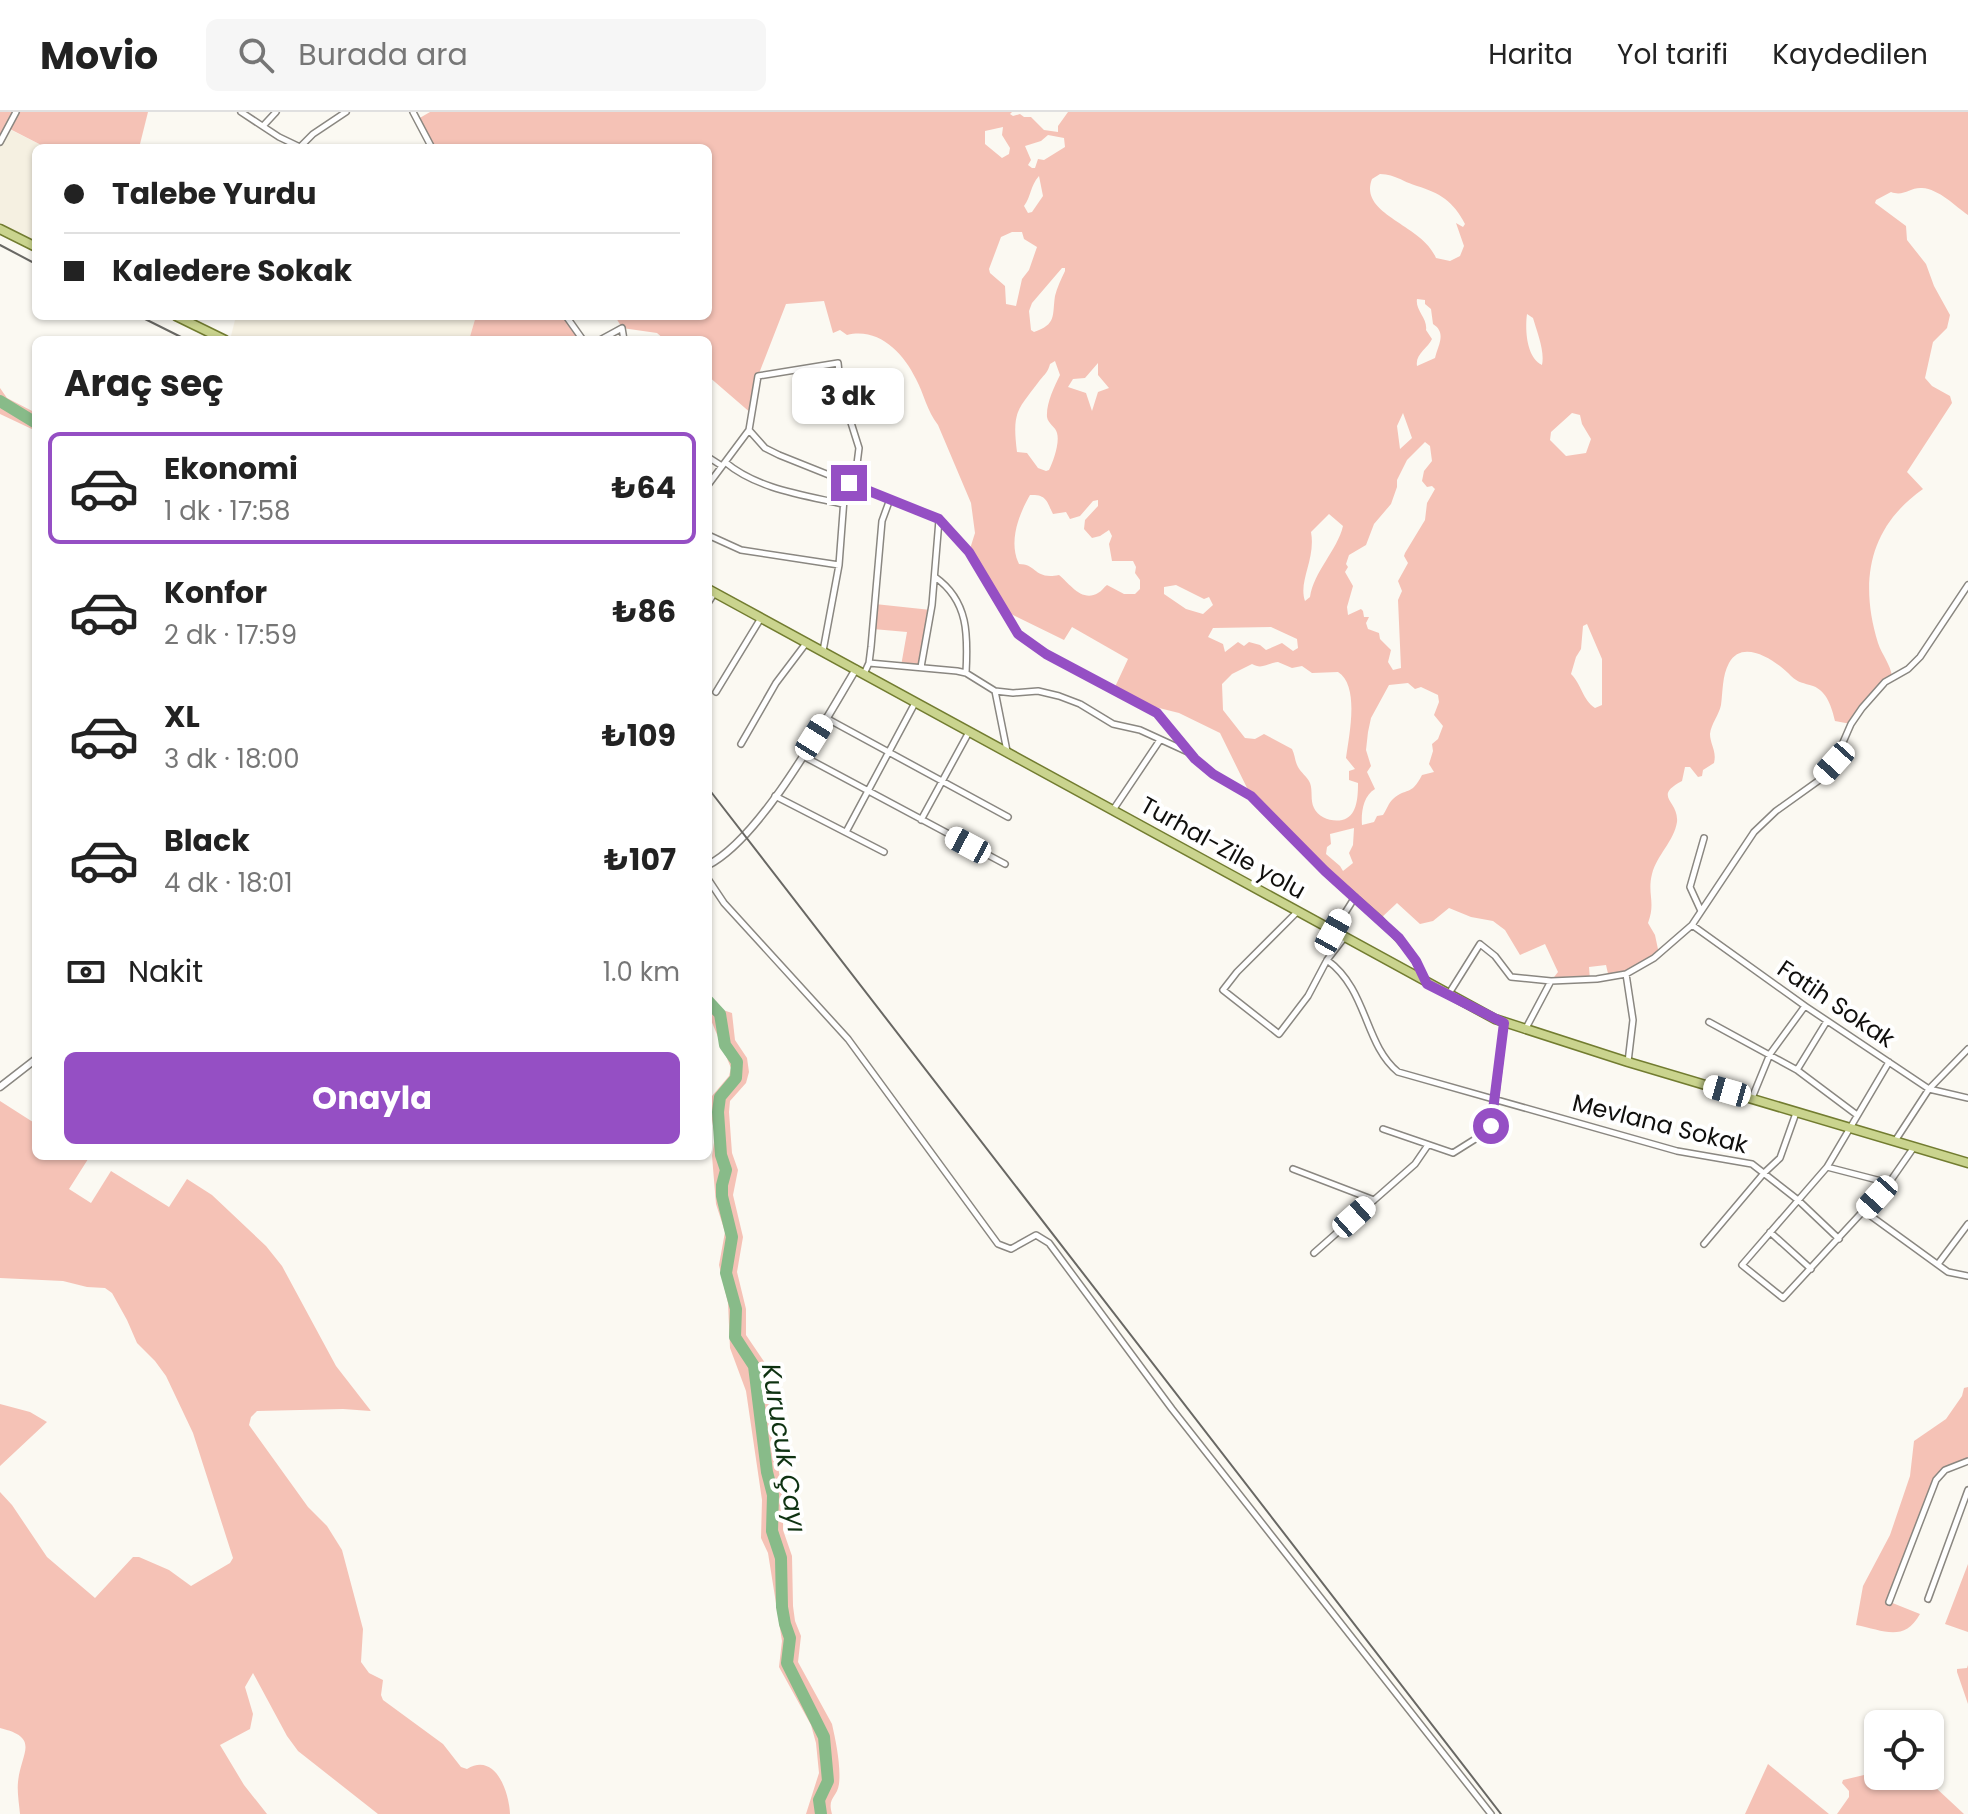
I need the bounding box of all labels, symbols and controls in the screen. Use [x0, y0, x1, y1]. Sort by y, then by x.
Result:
search box [206, 19, 766, 91]
text: Movio [40, 29, 158, 82]
icon: search [234, 33, 278, 77]
text: Burada ara [298, 33, 468, 76]
text: Harita [1488, 35, 1573, 74]
text: Yol tarifi [1617, 35, 1728, 74]
text: Kaydedilen [1772, 35, 1928, 74]
text: Talebe Yurdu [112, 172, 316, 215]
text: Kaledere Sokak [112, 249, 352, 292]
text: Araç seç [64, 358, 224, 409]
callout: 3 dk [793, 367, 905, 423]
text: 3 dk [821, 378, 875, 414]
text: Ekonomi [164, 447, 298, 490]
icon: car [68, 452, 140, 524]
route end [831, 465, 867, 501]
text: ₺64 [612, 466, 676, 509]
text: 1 dk · 17:58 [164, 493, 290, 529]
text: Konfor [164, 571, 267, 614]
icon: car [68, 576, 140, 648]
text: ₺86 [612, 590, 676, 633]
text: 2 dk · 17:59 [164, 617, 297, 653]
text: XL [164, 695, 200, 738]
icon: car [68, 700, 140, 772]
car [791, 710, 837, 764]
text: ₺109 [602, 714, 676, 757]
car [1809, 737, 1859, 789]
text: 3 dk · 18:00 [164, 741, 300, 777]
street label: Turhal-Zile yolu [1135, 788, 1312, 907]
text: Black [164, 819, 250, 862]
car [941, 823, 995, 867]
icon: car [68, 824, 140, 896]
text: ₺107 [604, 838, 676, 881]
text: 4 dk · 18:01 [164, 865, 293, 901]
car [1311, 905, 1355, 959]
icon: cash [64, 950, 108, 994]
text: Nakit [128, 950, 203, 993]
street label: Fatih Sokak [1771, 952, 1902, 1055]
text: 1.0 km [603, 954, 680, 990]
button: Onayla [64, 1052, 680, 1144]
car [1701, 1073, 1753, 1109]
street label: Mevlana Sokak [1569, 1086, 1752, 1161]
route start [1473, 1108, 1509, 1144]
car [1852, 1171, 1902, 1223]
car [1328, 1192, 1380, 1242]
water label: Kurucuk Çayı [753, 1361, 815, 1535]
map controls [1864, 1710, 1944, 1790]
button: locate [1864, 1710, 1944, 1790]

